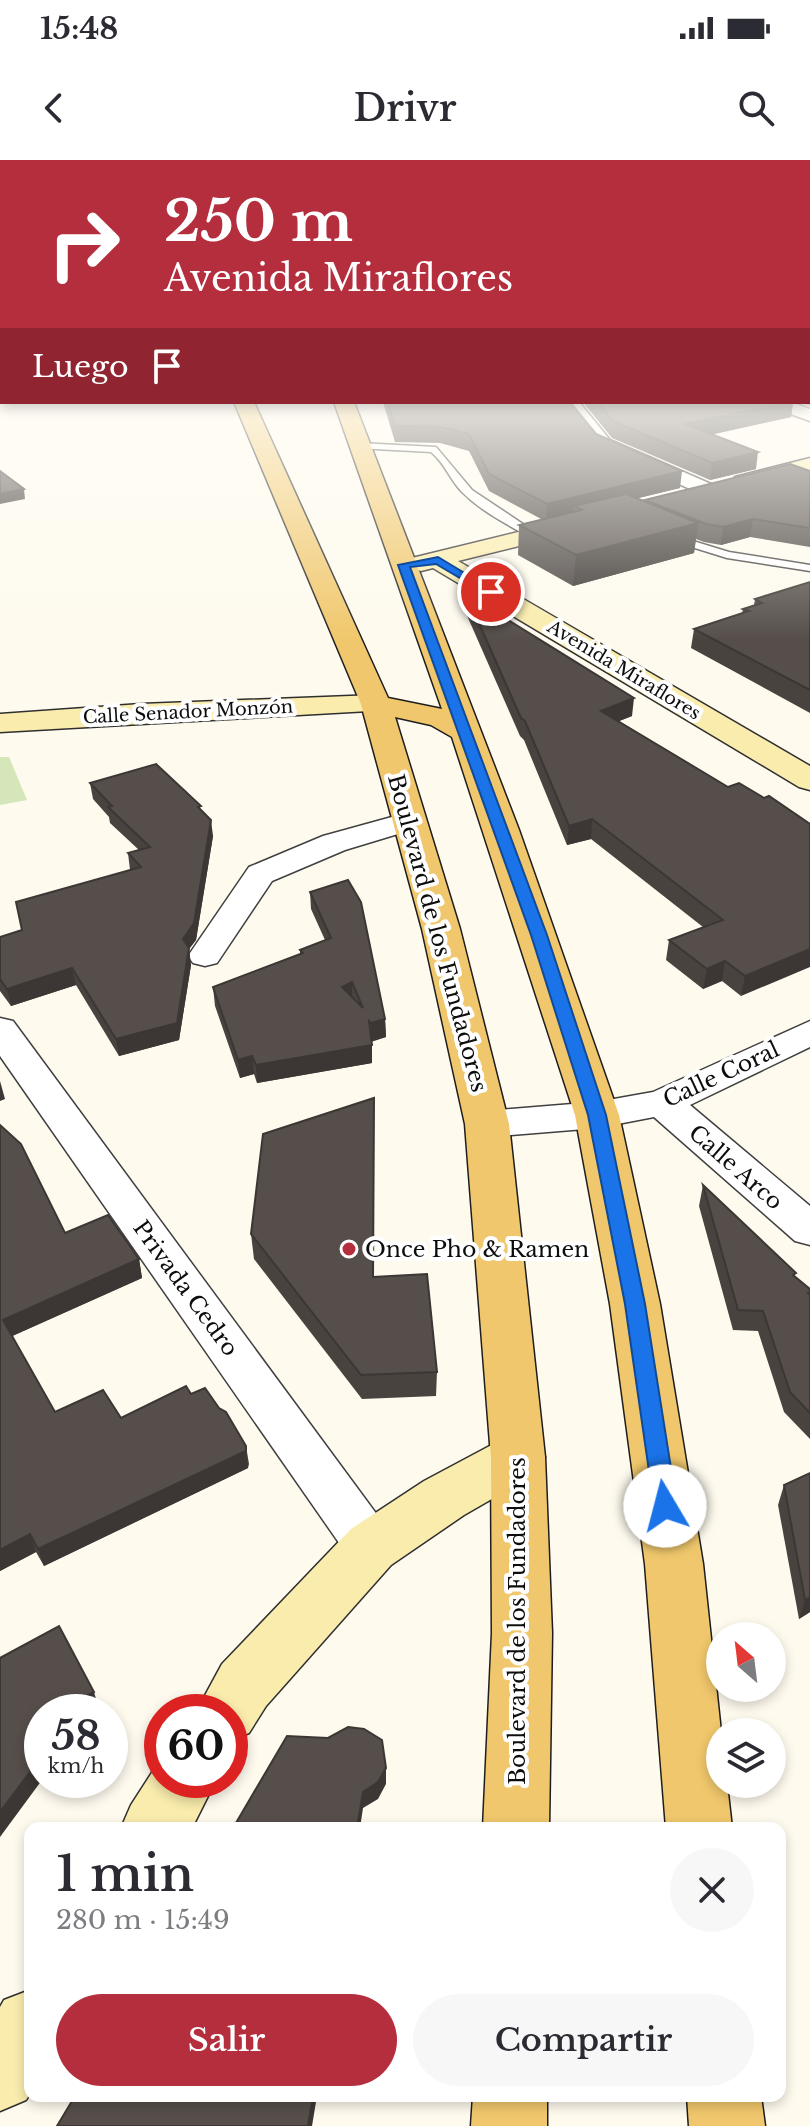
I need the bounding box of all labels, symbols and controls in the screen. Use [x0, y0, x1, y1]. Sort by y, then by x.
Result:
text: 15:48 [40, 10, 118, 47]
icon: back [32, 86, 76, 130]
text: Drivr [354, 86, 456, 131]
icon: search [734, 86, 778, 130]
text: 250 m [164, 187, 353, 256]
icon: right [32, 192, 136, 296]
text: Avenida Miraflores [164, 256, 513, 301]
icon: arrive [145, 344, 189, 388]
text: Luego [32, 348, 129, 385]
pin [457, 558, 525, 626]
icon: arrive [469, 570, 513, 614]
street label: Avenida Miraflores [543, 615, 704, 724]
street label: Calle Senador Monzón [82, 696, 294, 728]
street label: Boulevard de los Fundadores [382, 771, 493, 1095]
street label: Calle Coral [659, 1036, 784, 1113]
street label: Calle Arco [683, 1119, 788, 1215]
street label: Privada Cedro [127, 1215, 244, 1361]
place label: Once Pho & Ramen [365, 1236, 589, 1263]
marker: Once Pho & Ramen [340, 1240, 358, 1258]
street label: Boulevard de los Fundadores [504, 1457, 531, 1785]
position arrow [623, 1464, 707, 1548]
north arrow [706, 1622, 786, 1702]
map controls [706, 1622, 786, 1798]
speed limit sign: 60 [144, 1694, 248, 1798]
text: 58 [51, 1711, 101, 1761]
button: layers [706, 1718, 786, 1798]
text: km/h [48, 1754, 104, 1778]
text: 1 min [56, 1844, 194, 1904]
button: close [670, 1848, 754, 1932]
text: 280 m · 15:49 [56, 1904, 230, 1936]
button: Salir [56, 1994, 397, 2086]
button: Compartir [413, 1994, 754, 2086]

